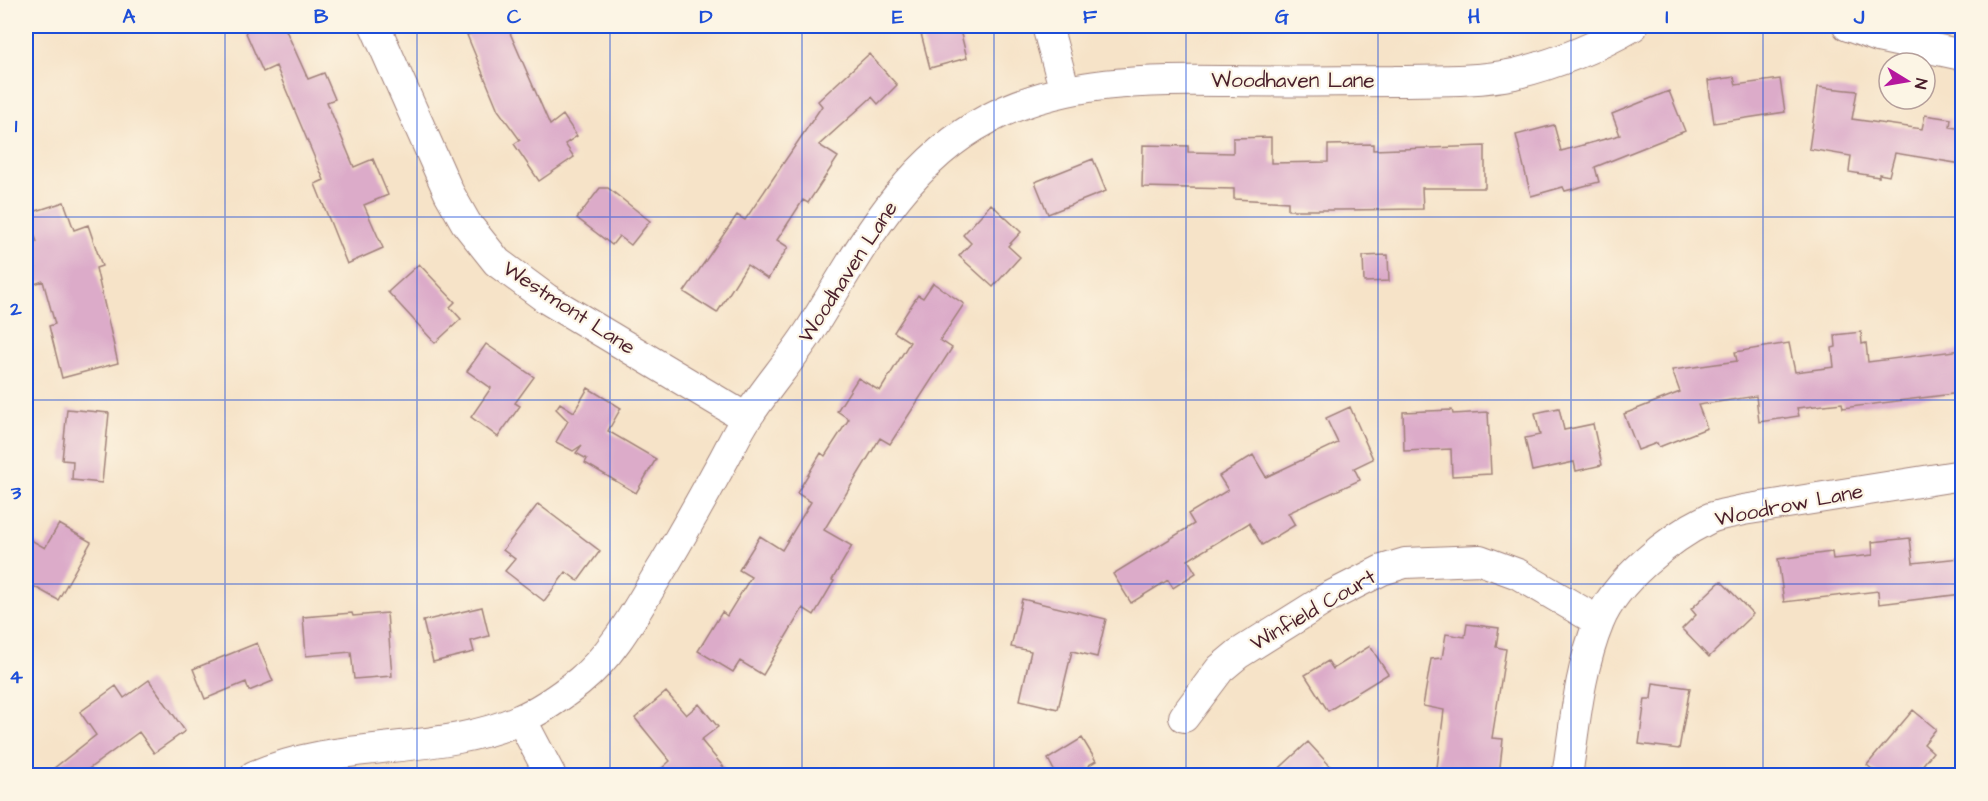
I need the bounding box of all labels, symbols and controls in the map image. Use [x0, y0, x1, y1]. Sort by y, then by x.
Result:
text: A [123, 3, 136, 31]
text: B [314, 3, 329, 31]
text: C [507, 3, 522, 31]
text: D [700, 3, 713, 31]
text: E [892, 3, 904, 31]
text: F [1083, 3, 1098, 31]
text: G [1275, 3, 1289, 31]
text: H [1468, 3, 1480, 31]
text: I [1665, 3, 1669, 31]
text: J [1853, 3, 1865, 31]
north arrow [1877, 51, 1937, 111]
street label: Woodhaven Lane [1211, 66, 1375, 95]
text: N [1909, 77, 1932, 91]
text: 1 [15, 112, 18, 140]
street label: Woodhaven Lane [791, 196, 905, 348]
street label: Westmont Lane [497, 254, 641, 362]
text: 2 [9, 295, 22, 323]
street label: Woodrow Lane [1713, 476, 1865, 534]
text: 3 [10, 479, 22, 507]
street label: Winfield Court [1245, 562, 1381, 658]
text: 4 [9, 663, 23, 691]

